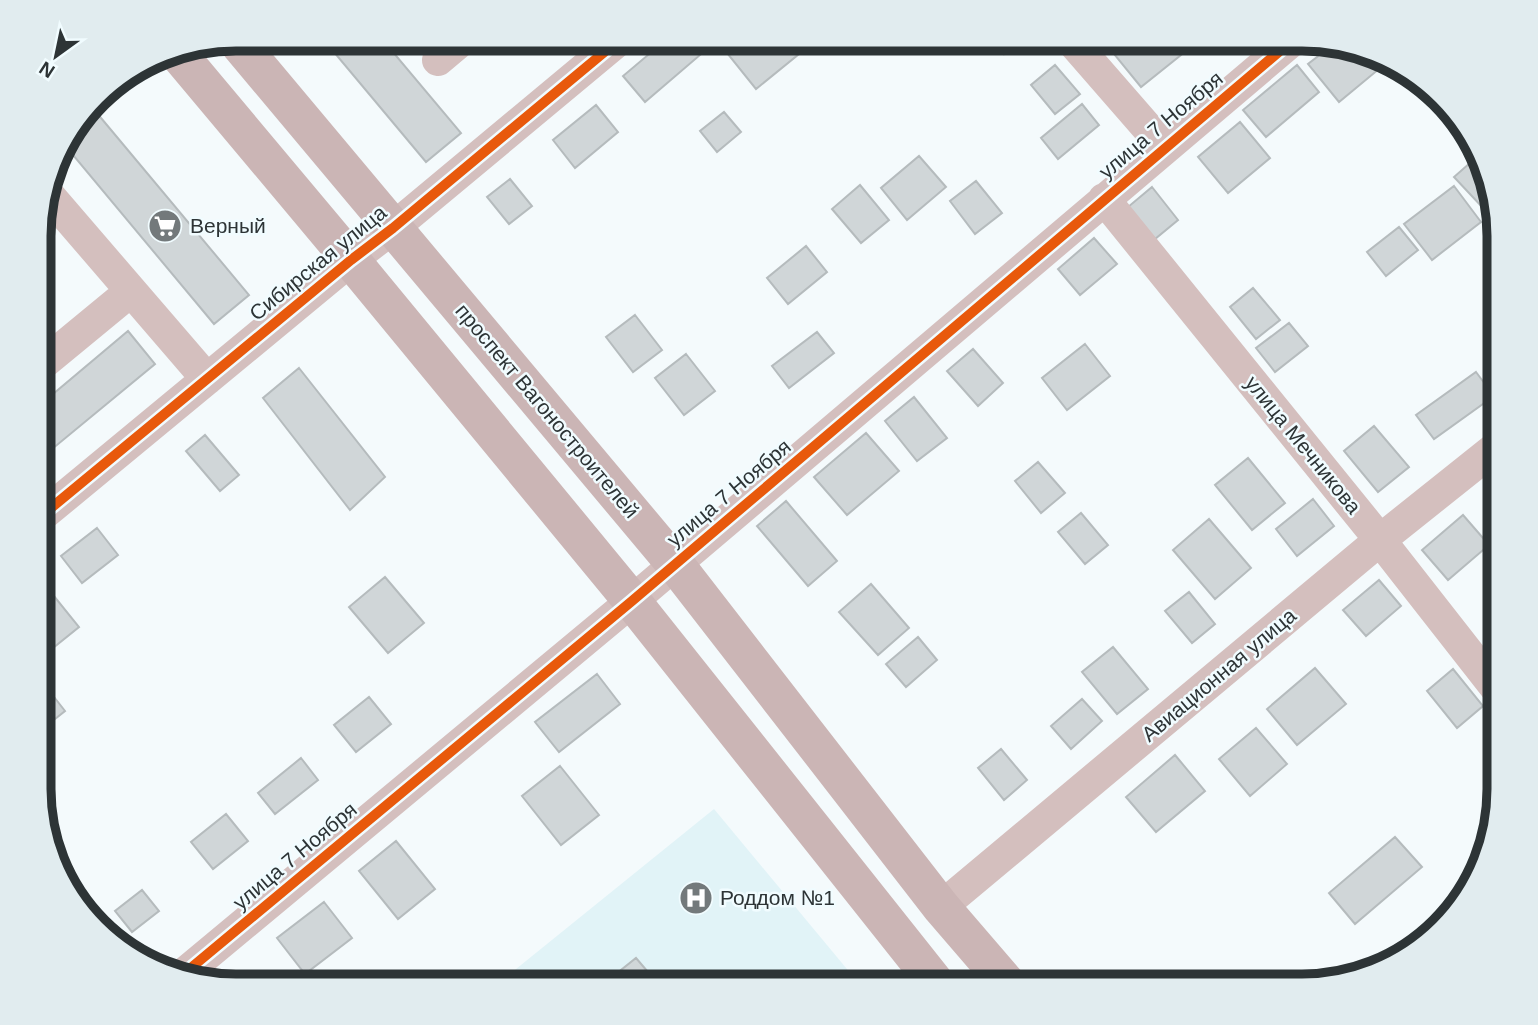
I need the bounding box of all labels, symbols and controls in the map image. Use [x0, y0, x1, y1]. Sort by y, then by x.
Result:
north arrow [21, 21, 91, 91]
text: N [36, 57, 58, 82]
street label: улица 7 Ноября [1094, 66, 1227, 183]
street label: Сибирская улица [245, 200, 391, 325]
supermarket icon: Верный [146, 207, 184, 245]
place label: Верный [190, 214, 266, 237]
street label: проспект Вагоностроителей [451, 299, 644, 522]
street label: улица Мечникова [1241, 371, 1366, 518]
street label: улица 7 Ноября [662, 434, 795, 551]
street label: Авиационная улица [1137, 603, 1301, 746]
street label: улица 7 Ноября [228, 797, 361, 914]
hospital icon: Роддом №1 [677, 879, 715, 917]
place label: Роддом №1 [720, 886, 835, 909]

